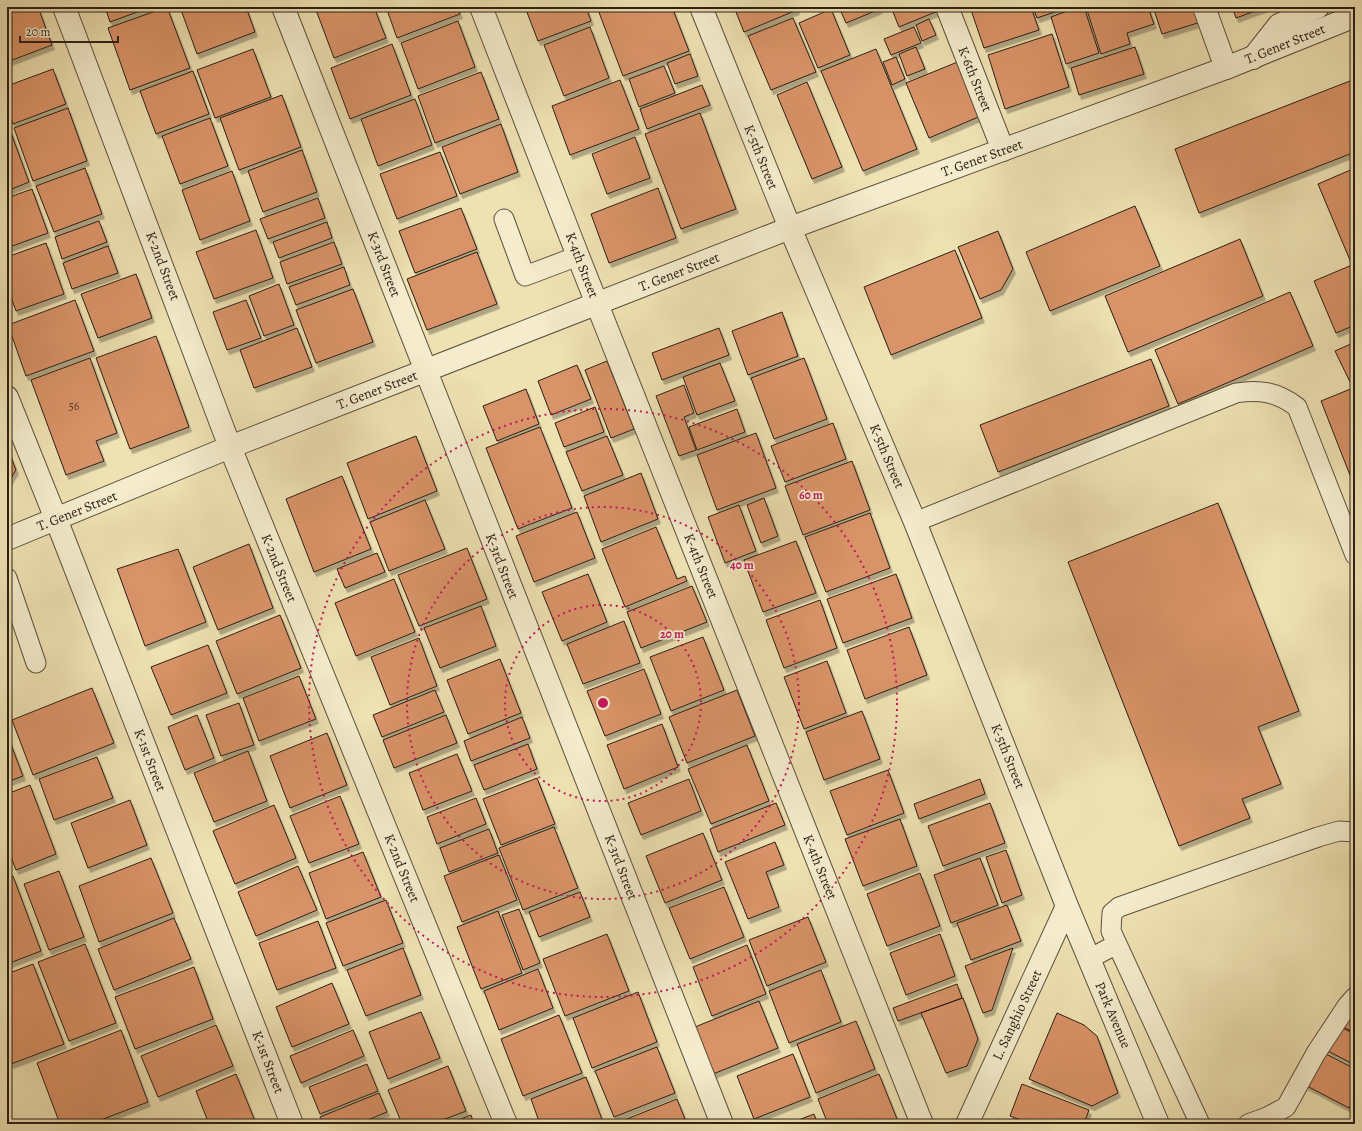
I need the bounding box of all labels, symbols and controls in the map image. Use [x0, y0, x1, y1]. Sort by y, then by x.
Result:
scale bar [20, 18, 118, 44]
street label: T. Gener Street [1242, 19, 1328, 69]
text: 20 m [26, 24, 50, 40]
street label: K-6th Street [953, 43, 997, 115]
street label: K-5th Street [739, 122, 783, 193]
street label: T. Gener Street [939, 134, 1026, 181]
street label: K-3rd Street [363, 228, 405, 300]
street label: K-2nd Street [141, 229, 185, 304]
street label: K-4th Street [561, 229, 603, 301]
street label: T. Gener Street [636, 248, 722, 296]
street label: T. Gener Street [334, 366, 420, 414]
house number: 56 [69, 398, 80, 414]
street label: K-5th Street [865, 421, 909, 492]
street label: T. Gener Street [34, 486, 120, 536]
text: 60 m [799, 487, 823, 503]
street label: K-3rd Street [481, 530, 523, 602]
street label: K-4th Street [679, 530, 723, 602]
street label: K-2nd Street [257, 531, 301, 605]
text: 40 m [730, 557, 754, 573]
text: 20 m [660, 626, 684, 642]
centre of rings [596, 696, 610, 710]
street label: K-5th Street [986, 721, 1030, 792]
street label: K-1st Street [129, 726, 171, 794]
street label: K-2nd Street [380, 831, 424, 905]
street label: K-3rd Street [600, 831, 642, 903]
street label: K-4th Street [798, 831, 842, 903]
street label: L. Sanghio Street [988, 966, 1046, 1063]
street label: Park Avenue [1090, 979, 1136, 1051]
street label: K-1st Street [247, 1028, 289, 1096]

